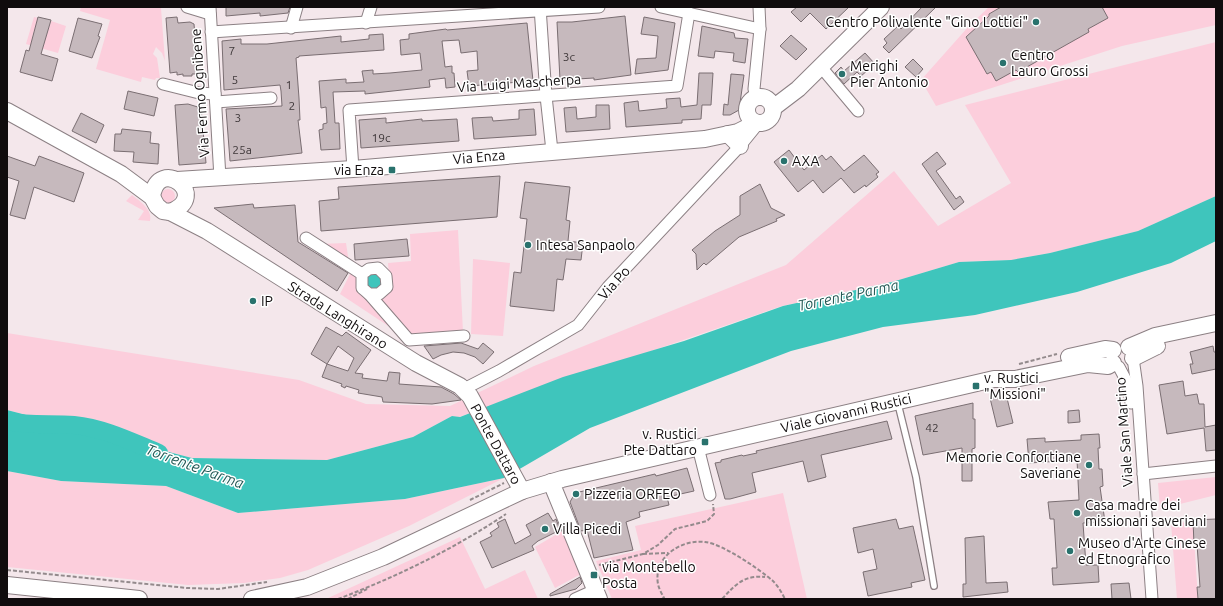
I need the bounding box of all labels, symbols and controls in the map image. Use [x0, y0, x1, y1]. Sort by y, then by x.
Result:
place label: Centro Polivalente "Gino Lottici" [826, 14, 1028, 30]
marker: Centro Polivalente "Gino Lottici" [1031, 17, 1041, 27]
street label: Via Fermo Ognibene [188, 28, 212, 158]
house number: 7 [229, 44, 235, 57]
place label: Centro Lauro Grossi [1011, 47, 1088, 79]
house number: 3c [563, 50, 576, 63]
place label: Merighi Pier Antonio [850, 58, 928, 90]
marker: Centro Lauro Grossi [998, 58, 1008, 68]
marker: Merighi Pier Antonio [837, 69, 847, 79]
street label: Via Luigi Mascherpa [456, 71, 582, 95]
house number: 5 [232, 73, 238, 86]
house number: 1 [286, 78, 292, 91]
house number: 2 [289, 99, 295, 112]
house number: 3 [235, 111, 241, 124]
house number: 19c [371, 131, 391, 144]
house number: 25a [232, 143, 252, 156]
street label: Via Enza [452, 147, 506, 167]
place label: AXA [792, 153, 820, 169]
marker: AXA [779, 156, 789, 166]
place label: via Enza [334, 162, 384, 178]
marker: via Enza [387, 165, 397, 175]
place label: Intesa Sanpaolo [536, 237, 635, 253]
marker: Intesa Sanpaolo [523, 240, 533, 250]
street label: Via Po [595, 263, 633, 303]
water label: Torrente Parma [796, 276, 900, 314]
street label: Strada Langhirano [285, 278, 391, 352]
place label: IP [261, 293, 273, 309]
marker: IP [248, 296, 258, 306]
place label: v. Rustici "Missioni" [984, 370, 1046, 402]
street label: Viale San Martino [1112, 377, 1136, 487]
marker: v. Rustici "Missioni" [971, 381, 981, 391]
street label: Viale Giovanni Rustici [779, 390, 913, 436]
street label: Ponte Dattaro [467, 401, 525, 487]
house number: 42 [925, 421, 939, 434]
place label: v. Rustici Pte Dattaro [623, 426, 697, 458]
marker: v. Rustici Pte Dattaro [700, 437, 710, 447]
water label: Torrente Parma [144, 440, 246, 492]
place label: Memorie Confortiane Saveriane [946, 449, 1081, 481]
marker: Memorie Confortiane Saveriane [1084, 460, 1094, 470]
place label: Pizzeria ORFEO [584, 486, 681, 502]
marker: Pizzeria ORFEO [571, 489, 581, 499]
place label: Casa madre dei missionari saveriani [1085, 497, 1206, 529]
marker: Casa madre dei missionari saveriani [1072, 508, 1082, 518]
place label: Villa Picedi [553, 521, 621, 537]
marker: Villa Picedi [540, 524, 550, 534]
place label: Museo d'Arte Cinese ed Etnografico [1078, 535, 1206, 567]
marker: Museo d'Arte Cinese ed Etnografico [1065, 546, 1075, 556]
place label: via Montebello Posta [602, 559, 696, 591]
marker: via Montebello Posta [589, 570, 599, 580]

